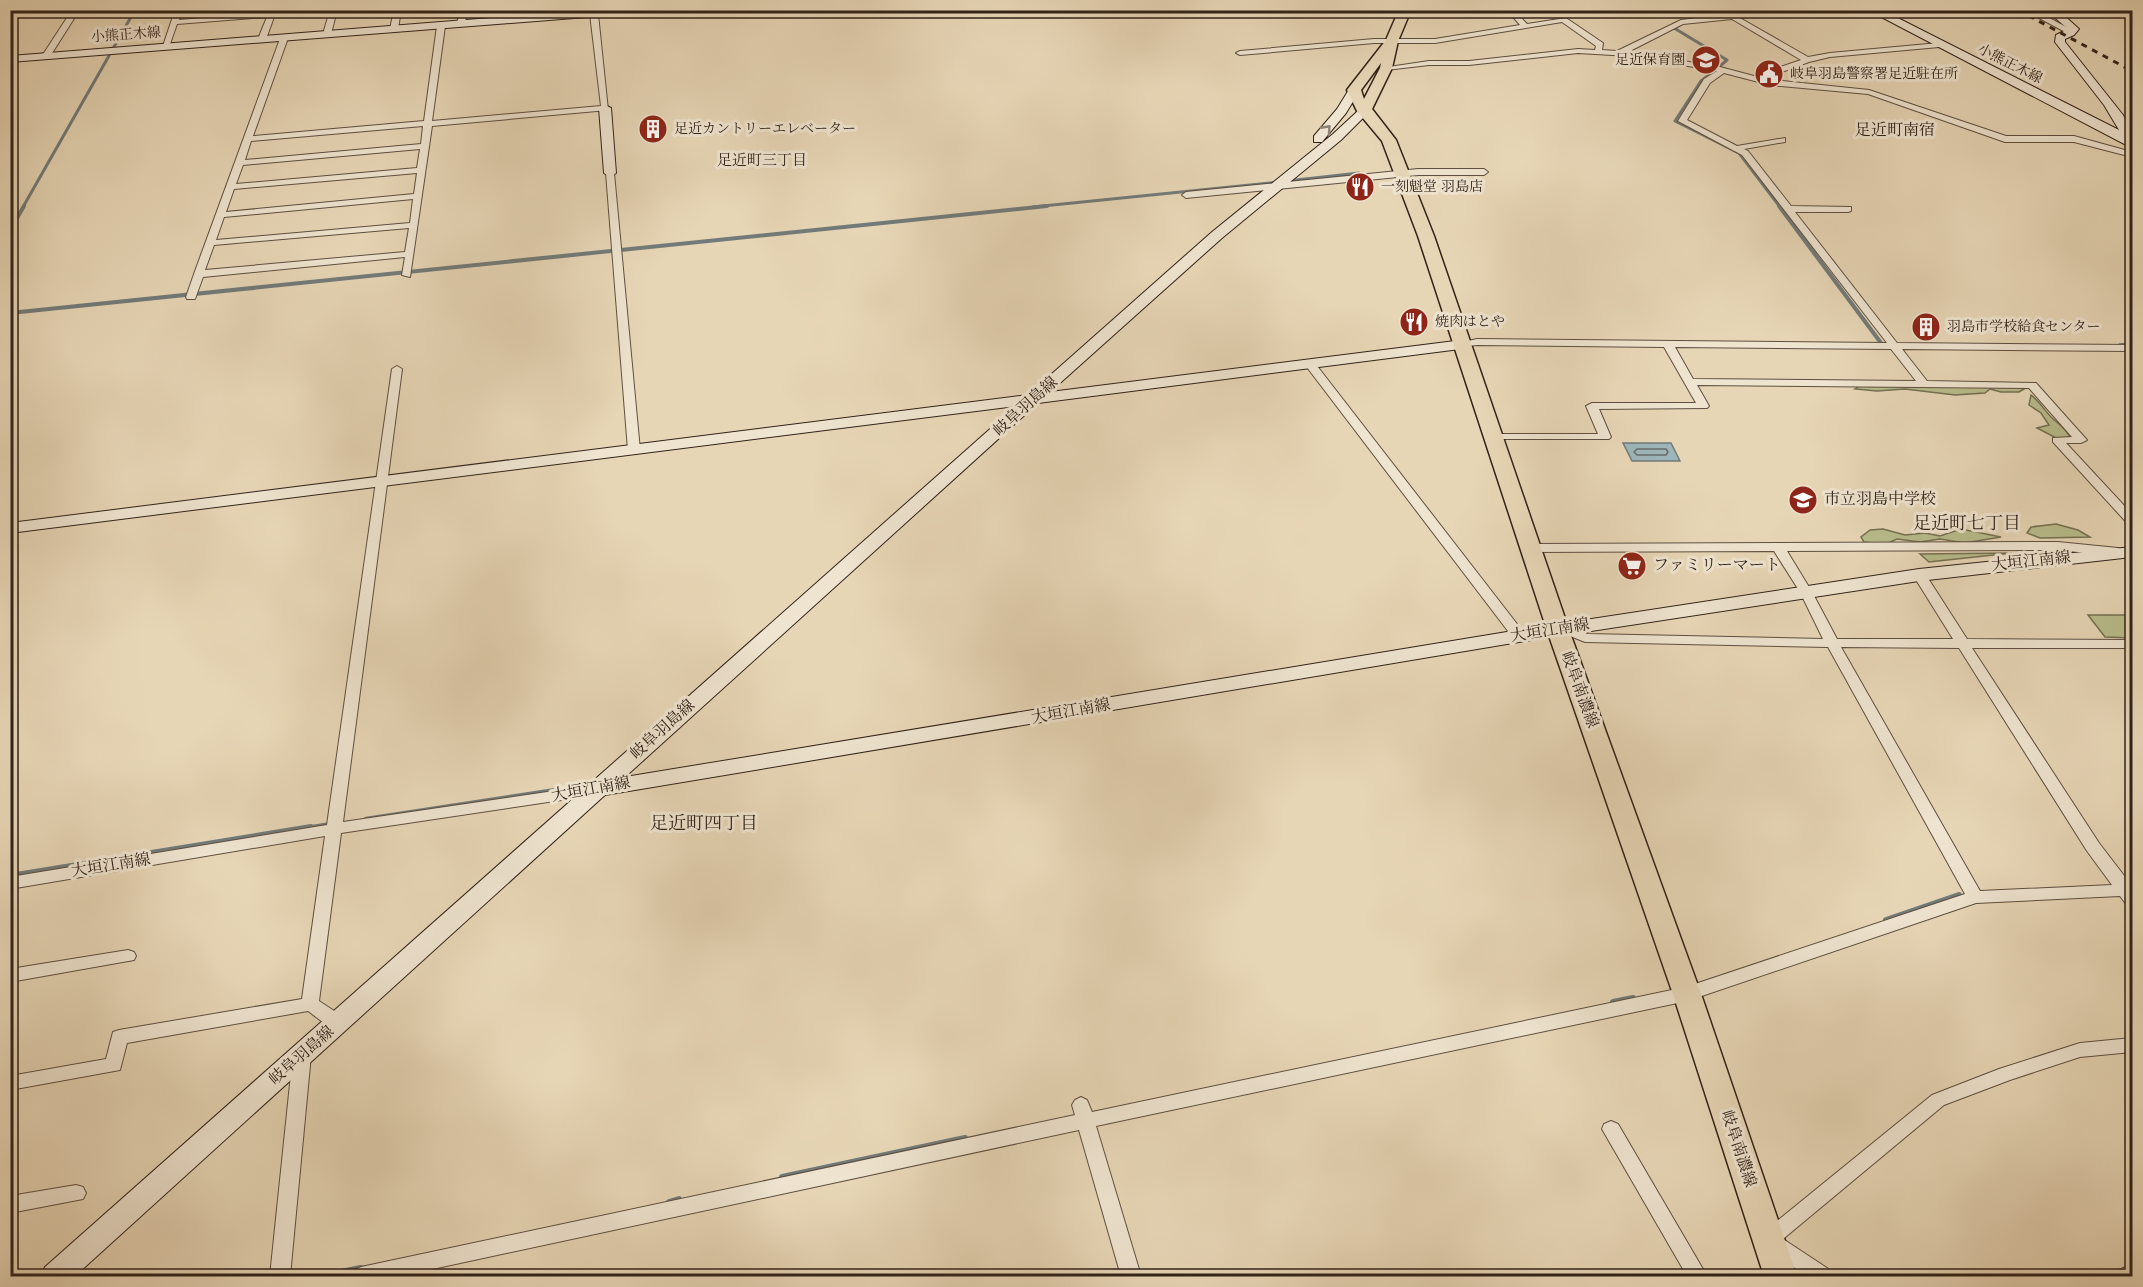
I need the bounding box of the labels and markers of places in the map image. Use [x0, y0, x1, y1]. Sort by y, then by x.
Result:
school or university icon: 足近保育園 [1690, 44, 1722, 76]
place label: 足近保育園 [1615, 52, 1685, 67]
public building icon: 岐阜羽島警察署足近駐在所 [1753, 58, 1785, 90]
place label: 岐阜羽島警察署足近駐在所 [1790, 66, 1958, 81]
building icon: 足近カントリーエレベーター [637, 113, 669, 145]
place label: 足近カントリーエレベーター [674, 121, 856, 136]
restaurant icon: 一刻魁堂 羽島店 [1344, 171, 1376, 203]
place label: 一刻魁堂 羽島店 [1381, 179, 1483, 194]
restaurant icon: 焼肉はとや [1398, 306, 1430, 338]
building icon: 羽島市学校給食センター [1910, 311, 1942, 343]
place label: 焼肉はとや [1435, 314, 1505, 329]
place label: 羽島市学校給食センター [1947, 319, 2100, 334]
school or university icon: 市立羽島中学校 [1787, 484, 1819, 516]
place label: 市立羽島中学校 [1824, 490, 1936, 508]
supermarket icon: ファミリーマート [1616, 550, 1648, 582]
place label: ファミリーマート [1653, 557, 1781, 574]

